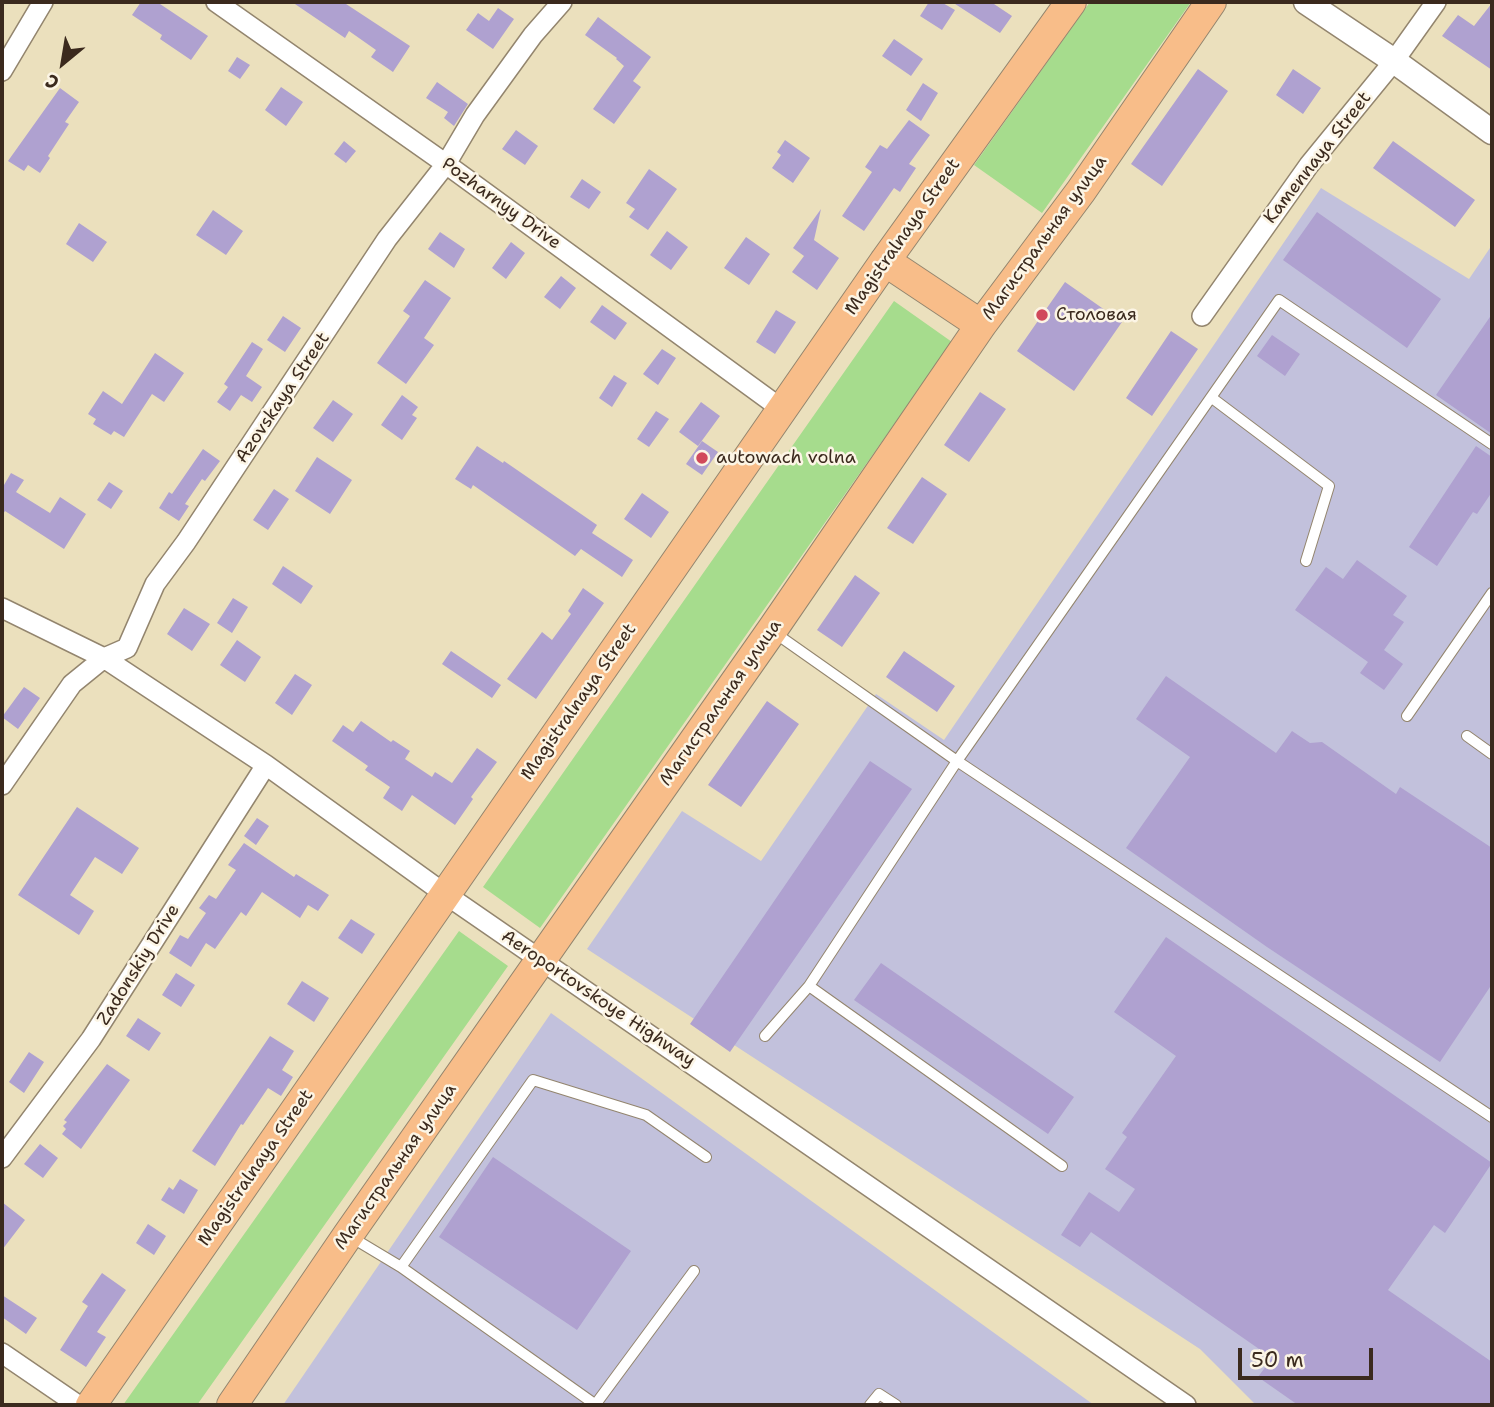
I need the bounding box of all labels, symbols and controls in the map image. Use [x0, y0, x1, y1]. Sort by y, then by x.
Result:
north arrow [28, 28, 98, 98]
text: С [41, 68, 64, 95]
street label: Kamennaya Street [1260, 88, 1376, 228]
street label: Магистральная улица [978, 152, 1112, 324]
street label: Pozharnyy Drive [437, 153, 565, 255]
street label: Magistralnaya Street [841, 155, 965, 319]
place label: Столовая [1056, 304, 1137, 326]
marker: Столовая [1034, 307, 1050, 323]
street label: Azovskaya Street [231, 329, 335, 467]
place label: autowach volna [716, 447, 856, 469]
marker: autowach volna [694, 450, 710, 466]
street label: Магистральная улица [655, 616, 787, 790]
street label: Magistralnaya Street [517, 620, 641, 784]
street label: Zadonskiy Drive [93, 900, 185, 1030]
street label: Aeroportovskoye Highway [497, 926, 699, 1072]
street label: Магистральная улица [330, 1080, 462, 1254]
street label: Magistralnaya Street [194, 1086, 318, 1250]
scale bar [1242, 1334, 1377, 1378]
text: 50 m [1251, 1346, 1304, 1374]

